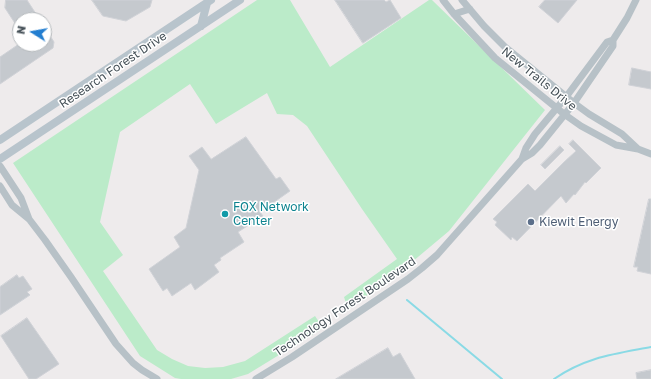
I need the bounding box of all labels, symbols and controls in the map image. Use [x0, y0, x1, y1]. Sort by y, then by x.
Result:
north arrow [12, 12, 52, 52]
text: N [14, 24, 28, 35]
street label: Research Forest Drive [57, 29, 169, 111]
street label: New Trails Drive [499, 44, 579, 114]
place label: FOX Network Center [233, 200, 309, 228]
marker: FOX Network Center [220, 209, 230, 219]
place label: Kiewit Energy [539, 215, 618, 229]
marker: Kiewit Energy [526, 217, 536, 227]
street label: Technology Forest Boulevard [271, 254, 419, 360]

